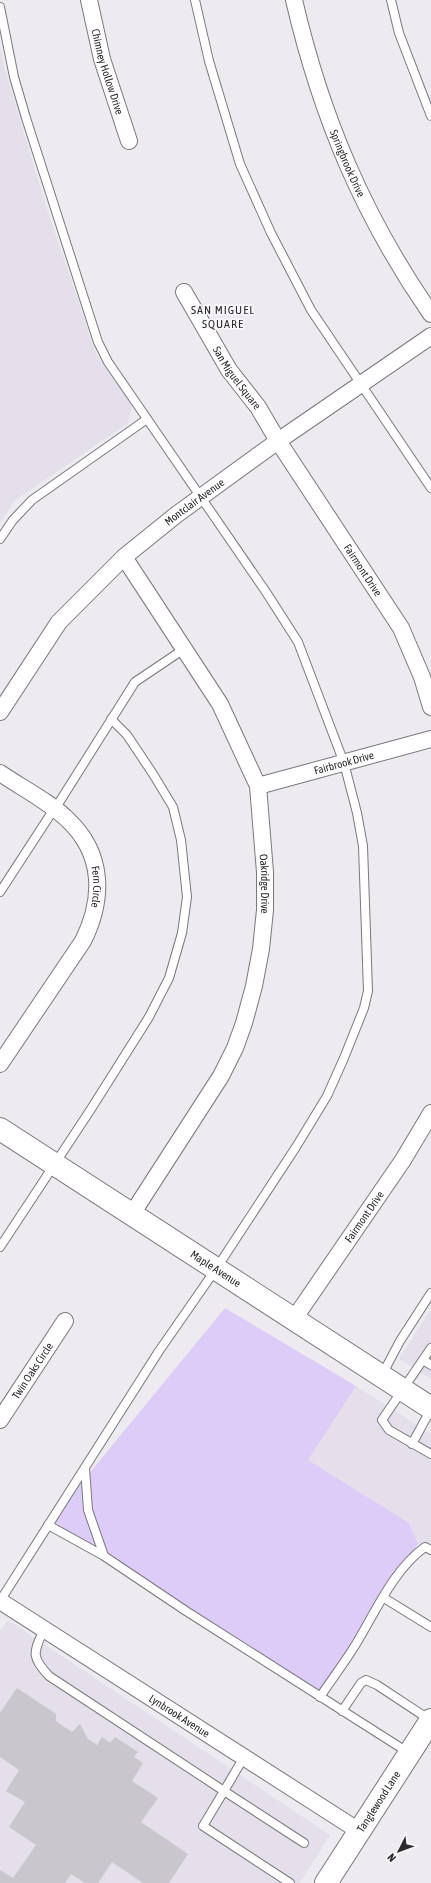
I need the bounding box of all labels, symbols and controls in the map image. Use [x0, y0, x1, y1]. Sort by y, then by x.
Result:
street label: Chimney Hollow Drive [89, 28, 126, 116]
street label: Springbrook Drive [328, 128, 367, 199]
district label: SAN MIGUEL SQUARE [191, 303, 255, 331]
street label: San Miguel Square [211, 344, 263, 412]
street label: Montclair Avenue [162, 476, 227, 528]
street label: Fairmont Drive [341, 542, 384, 598]
street label: Fairbrook Drive [313, 749, 375, 777]
street label: Oakridge Drive [258, 853, 271, 914]
street label: Fern Circle [89, 865, 103, 909]
street label: Fairmont Drive [342, 1189, 386, 1245]
street label: Maple Avenue [188, 1248, 243, 1289]
street label: Twin Oaks Circle [10, 1340, 55, 1401]
street label: Lynbrook Avenue [147, 1692, 212, 1740]
street label: Tanglewood Lane [354, 1769, 403, 1834]
north arrow [379, 1831, 419, 1871]
text: N [385, 1851, 398, 1864]

